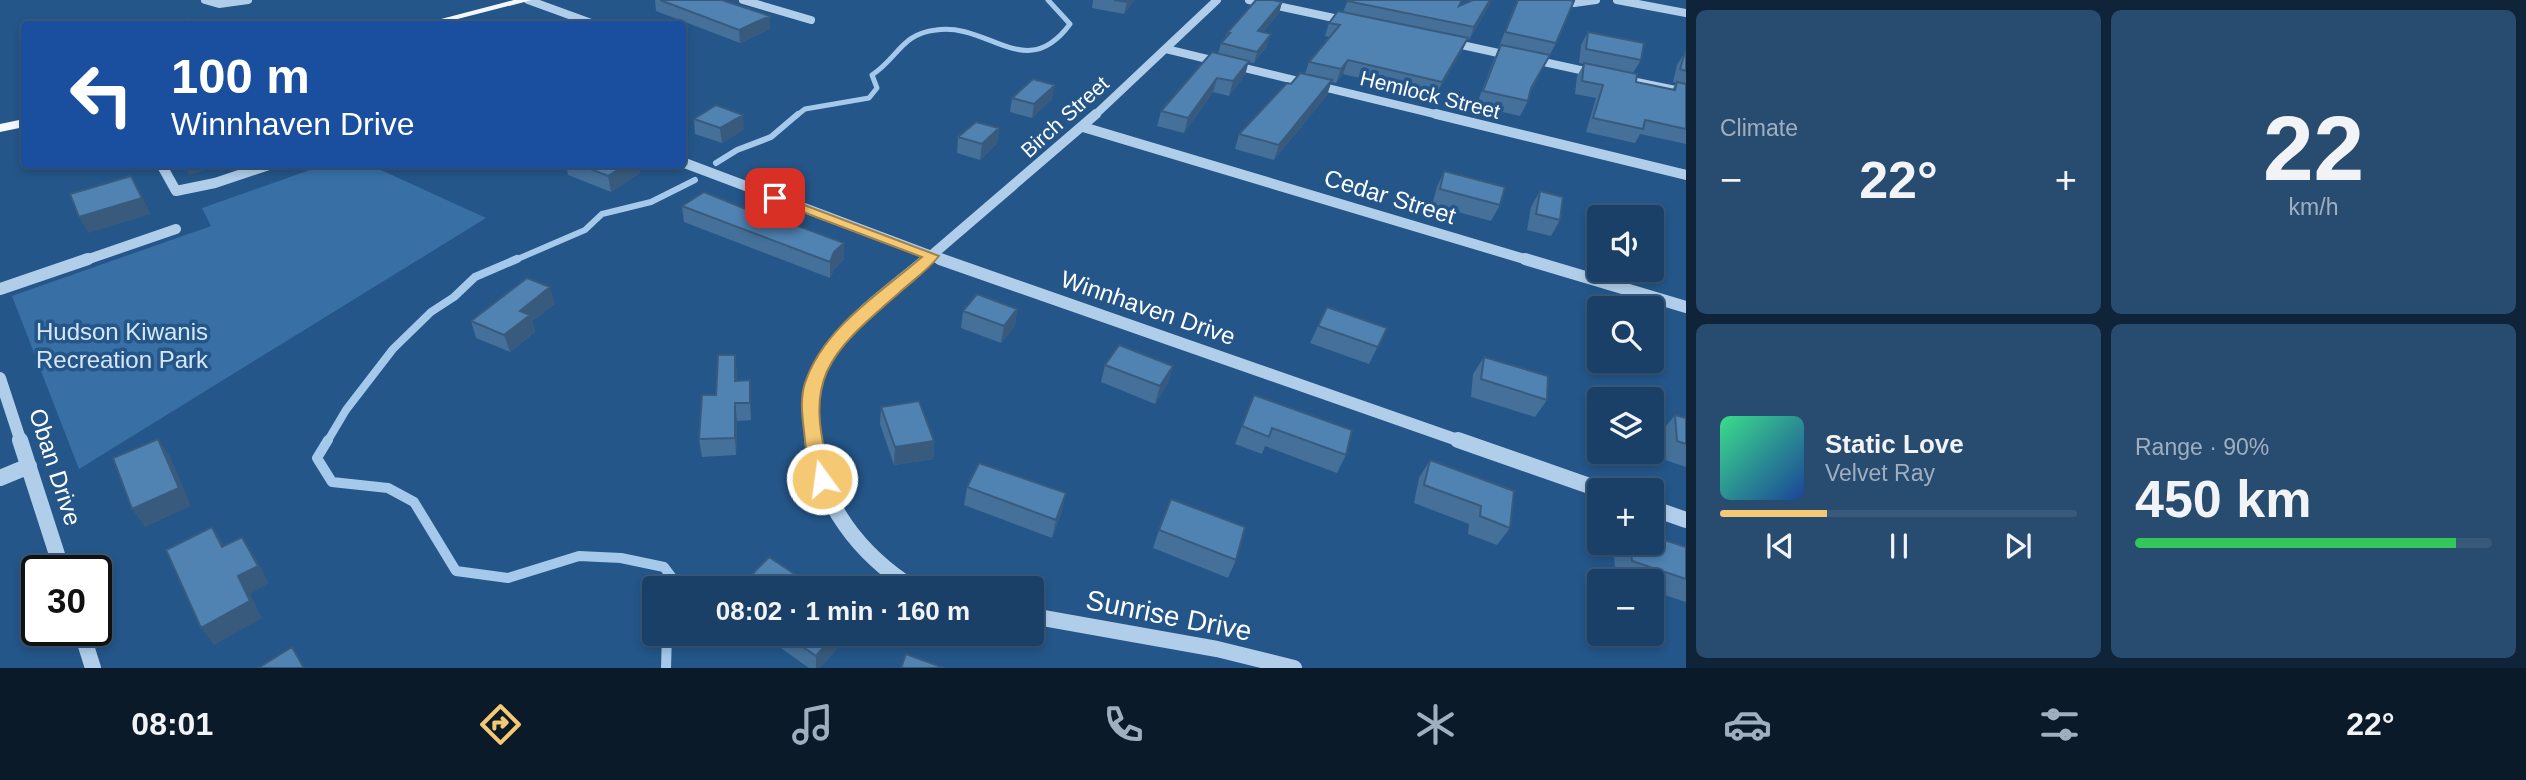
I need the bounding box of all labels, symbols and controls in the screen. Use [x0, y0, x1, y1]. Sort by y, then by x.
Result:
icon: left [56, 49, 147, 140]
text: 100 m [171, 49, 310, 103]
street label: Hemlock Street [1358, 66, 1503, 123]
street label: Birch Street [1016, 71, 1113, 162]
text: 22 [2263, 98, 2364, 199]
text: Winnhaven Drive [171, 106, 415, 142]
text: Climate [1720, 115, 1798, 141]
text: 22° [1859, 151, 1938, 209]
text: − [1720, 159, 1742, 201]
text: + [2055, 159, 2077, 201]
street label: Cedar Street [1321, 164, 1459, 229]
pin [745, 168, 805, 228]
icon: arrive [756, 179, 794, 217]
text: km/h [2289, 194, 2338, 220]
map controls [1587, 205, 1664, 646]
button: sound [1587, 205, 1664, 282]
street label: Winnhaven Drive [1057, 265, 1239, 350]
button: search [1587, 296, 1664, 373]
park label: Hudson Kiwanis Recreation Park [36, 318, 209, 373]
button: layers [1587, 387, 1664, 464]
street label: Oban Drive [24, 405, 87, 529]
text: Static Love [1825, 429, 1964, 459]
text: Range · 90% [2135, 434, 2269, 460]
position arrow [785, 442, 859, 516]
text: Velvet Ray [1825, 460, 1935, 486]
text: 450 km [2135, 470, 2311, 528]
button: + [1587, 478, 1664, 555]
icon: previous [1761, 527, 1799, 565]
icon: pause [1880, 527, 1918, 565]
icon: next [1999, 527, 2037, 565]
speed limit sign: 30 [21, 555, 112, 646]
button: − [1587, 569, 1664, 646]
street label: Sunrise Drive [1083, 584, 1254, 647]
text: 08:02 · 1 min · 160 m [716, 596, 970, 626]
icon: directions [476, 700, 525, 749]
icon: music [788, 700, 837, 749]
icon: phone [1099, 700, 1148, 749]
icon: climate [1411, 700, 1460, 749]
icon: car [1723, 700, 1772, 749]
icon: filters [2035, 700, 2084, 749]
text: 08:01 [131, 706, 213, 742]
text: 22° [2346, 706, 2395, 742]

